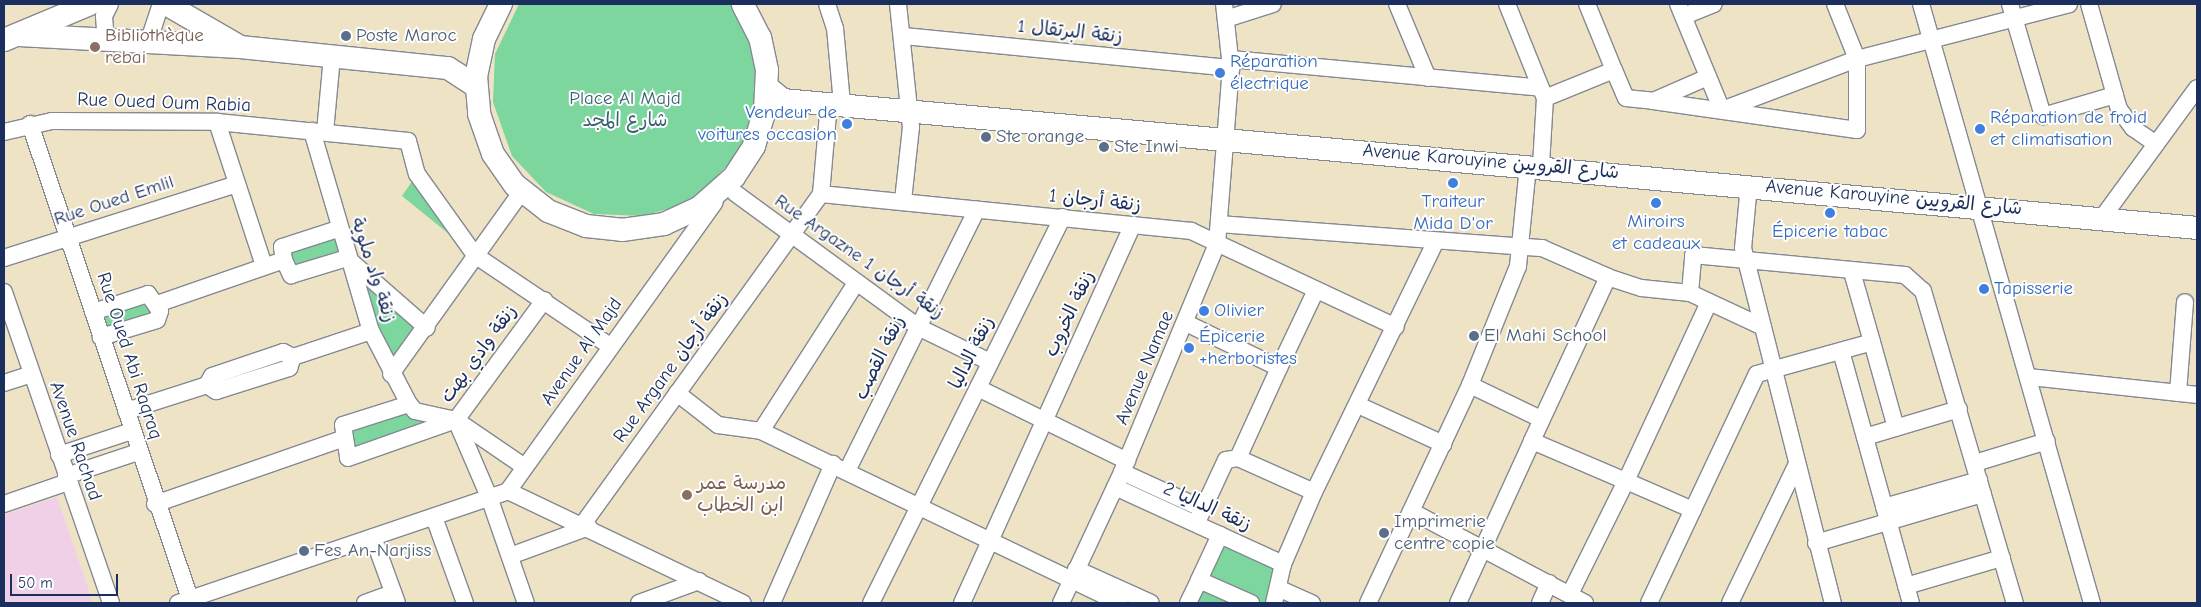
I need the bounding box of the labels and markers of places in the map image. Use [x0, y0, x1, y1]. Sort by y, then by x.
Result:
place label: Bibliothèque rebai [105, 25, 204, 69]
place label: Poste Maroc [356, 25, 457, 47]
marker: Poste Maroc [340, 30, 352, 42]
marker: Bibliothèque rebai [89, 41, 101, 53]
place label: Réparation électrique [1230, 51, 1318, 95]
marker: Réparation électrique [1214, 67, 1226, 79]
place label: Vendeur de voitures occasion [698, 102, 837, 146]
place label: Réparation de froid et climatisation [1990, 107, 2147, 151]
marker: Vendeur de voitures occasion [841, 118, 853, 130]
marker: Réparation de froid et climatisation [1974, 123, 1986, 135]
place label: Ste orange [996, 126, 1084, 148]
marker: Ste orange [980, 131, 992, 143]
place label: Ste Inwi [1114, 136, 1179, 158]
marker: Ste Inwi [1098, 141, 1110, 153]
marker: Traiteur Mida D'or [1447, 177, 1459, 189]
place label: Traiteur Mida D'or [1413, 191, 1493, 235]
marker: Miroirs et cadeaux [1650, 197, 1662, 209]
marker: Épicerie tabac [1824, 207, 1836, 219]
place label: Miroirs et cadeaux [1612, 211, 1700, 255]
place label: Épicerie tabac [1772, 221, 1888, 243]
place label: Tapisserie [1994, 278, 2073, 300]
marker: Tapisserie [1978, 283, 1990, 295]
place label: Olivier [1214, 300, 1264, 322]
marker: Olivier [1198, 305, 1210, 317]
place label: El Mahi School [1484, 325, 1607, 347]
place label: Épicerie +herboristes [1199, 326, 1297, 370]
marker: El Mahi School [1468, 330, 1480, 342]
marker: Épicerie +herboristes [1183, 342, 1195, 354]
place label: مدرسة عمر ابن الخطاب [697, 473, 786, 517]
marker: مدرسة عمر ابن الخطاب [681, 489, 693, 501]
place label: Imprimerie centre copie [1394, 511, 1495, 555]
marker: Imprimerie centre copie [1378, 527, 1390, 539]
place label: Fes An-Narjiss [314, 540, 431, 562]
marker: Fes An-Narjiss [298, 545, 310, 557]

